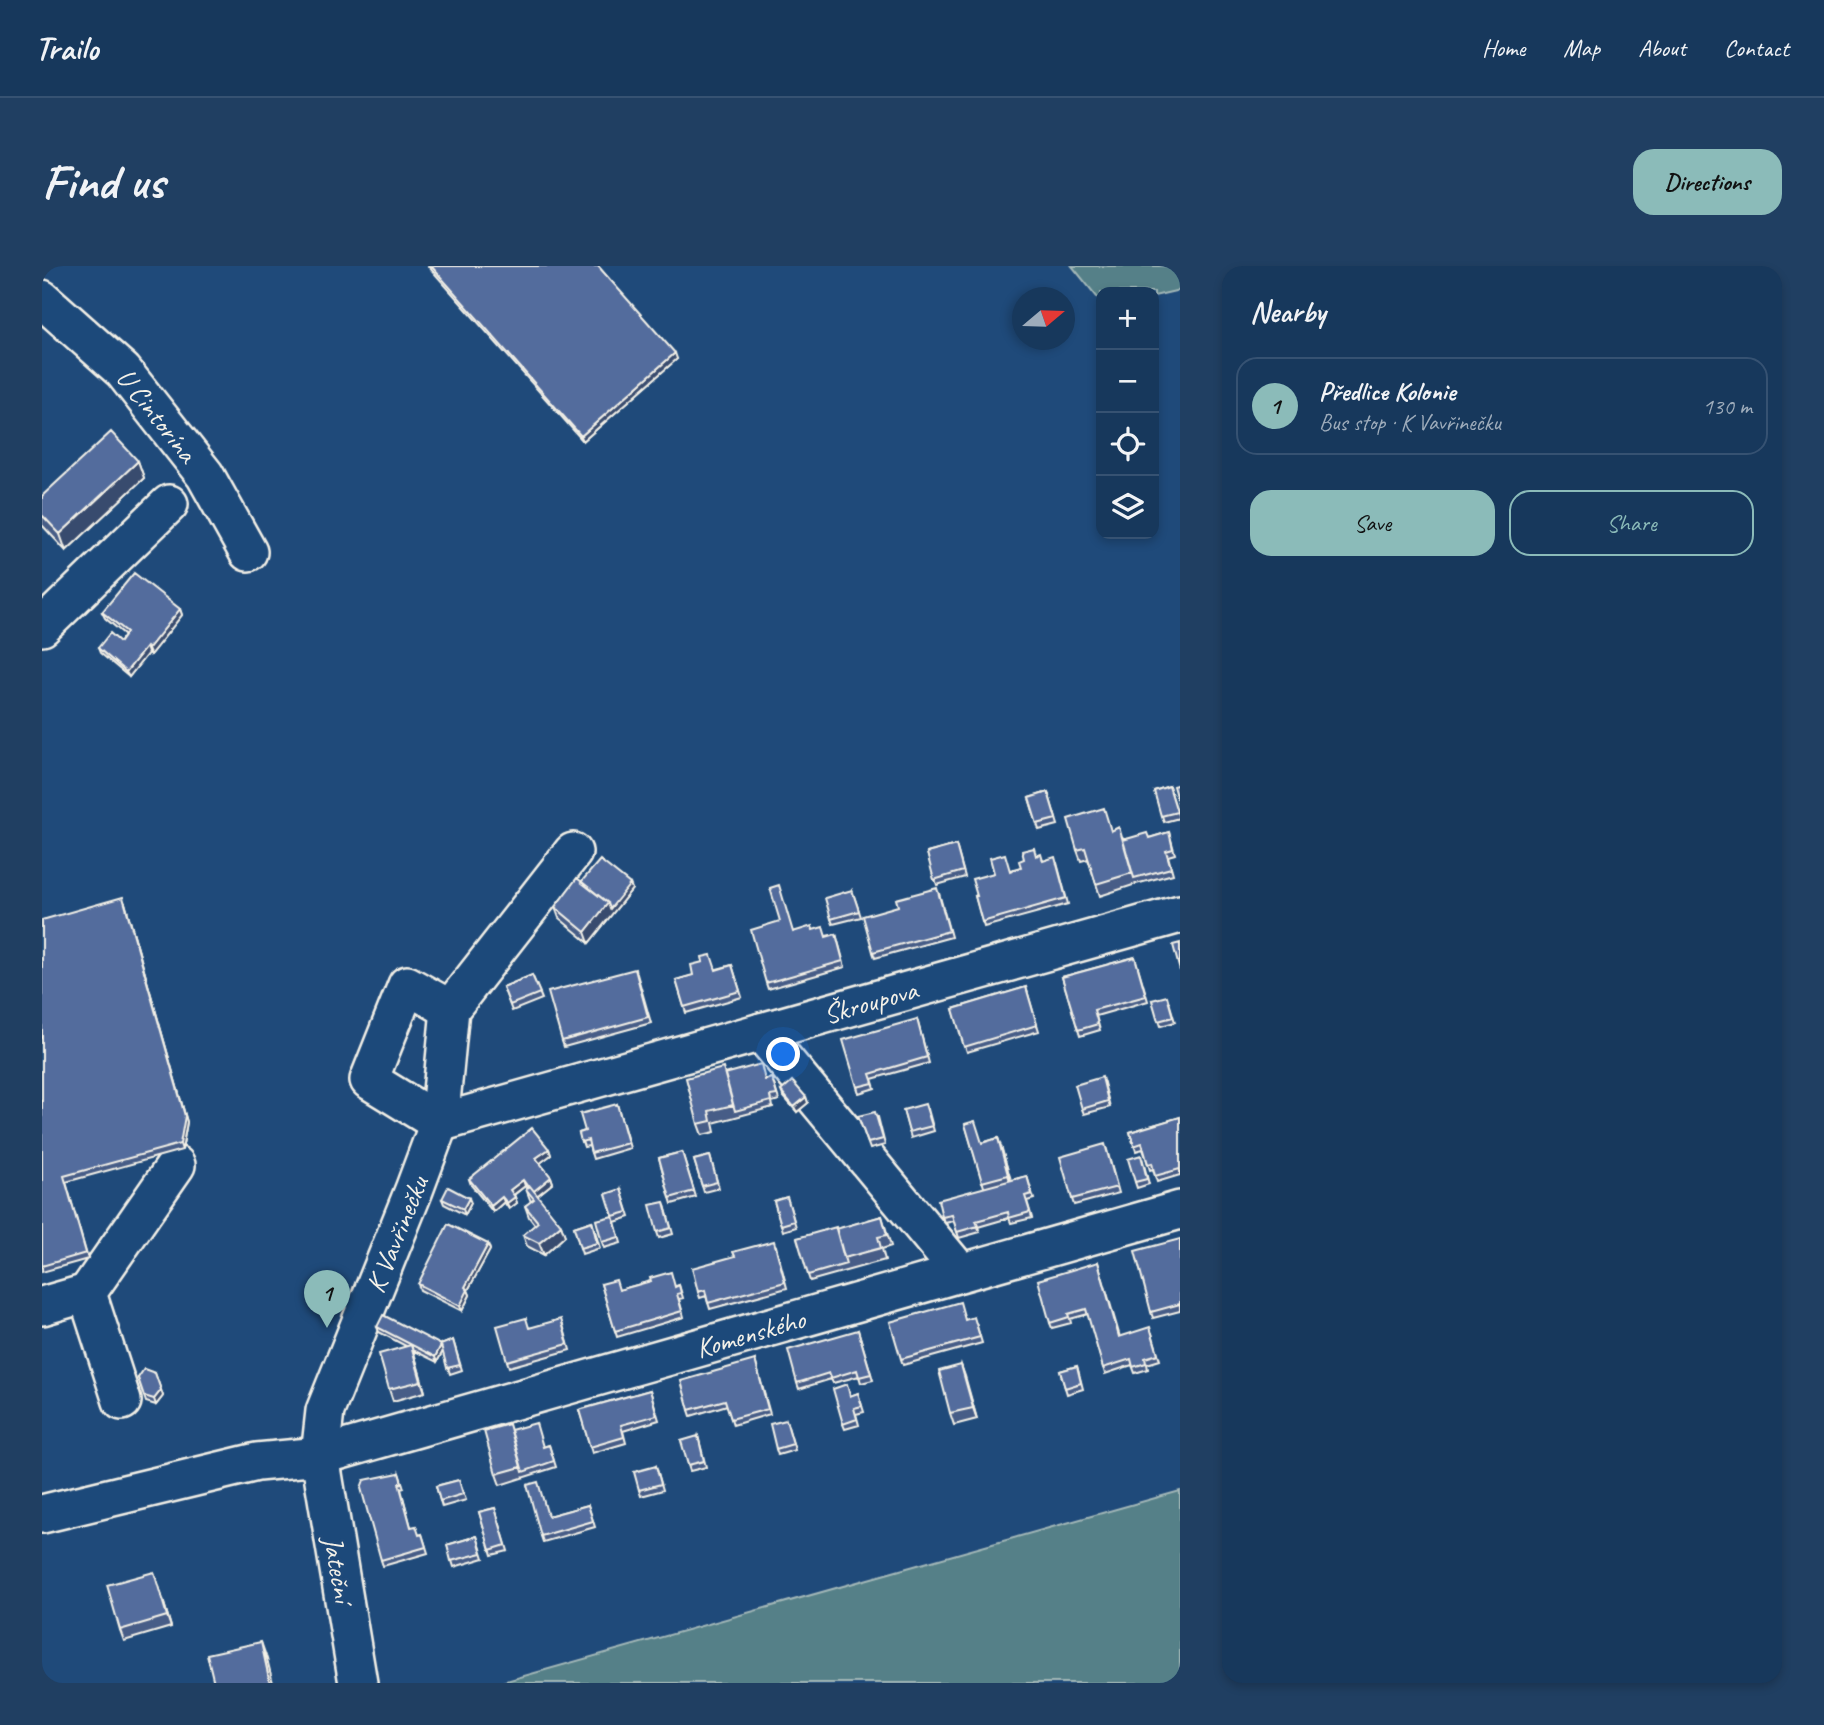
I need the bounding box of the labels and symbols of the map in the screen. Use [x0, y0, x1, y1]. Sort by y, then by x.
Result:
north arrow [1012, 287, 1075, 350]
street label: U Cintorína [109, 361, 206, 471]
street label: Škroupova [819, 972, 923, 1032]
your location [766, 1037, 800, 1071]
street label: K Vavřinečku [358, 1170, 436, 1298]
pin: 1 [304, 1270, 350, 1328]
street label: Komenského [692, 1301, 811, 1366]
street label: Jateční [315, 1531, 363, 1611]

